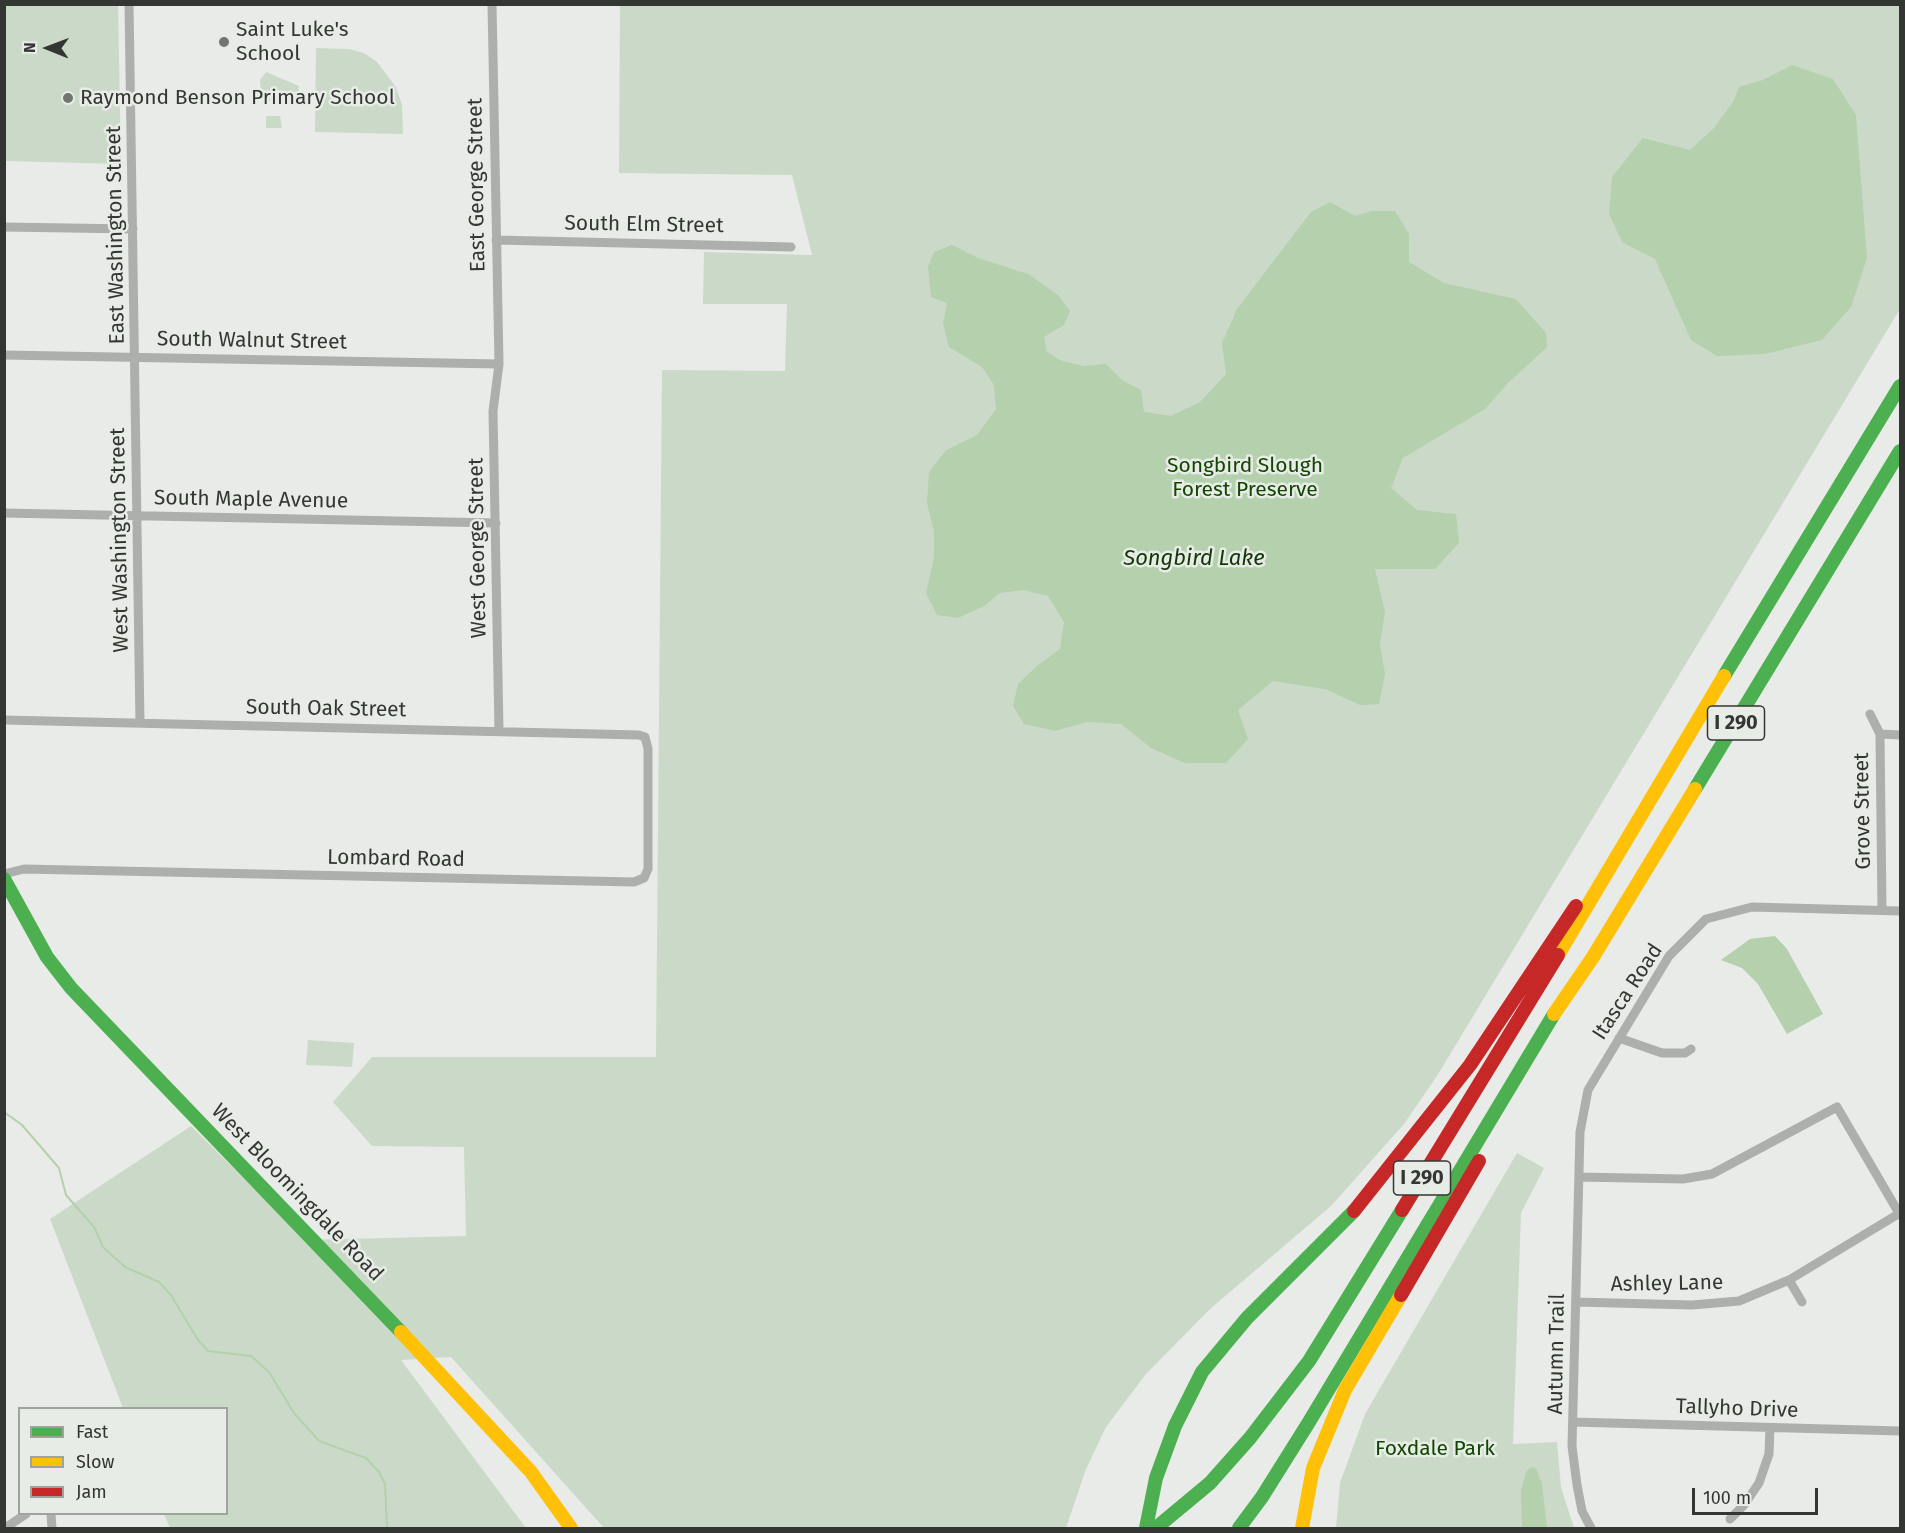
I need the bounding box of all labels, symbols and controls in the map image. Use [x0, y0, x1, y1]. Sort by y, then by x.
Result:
place label: Saint Luke's School [236, 17, 349, 67]
north arrow [18, 18, 78, 78]
marker: Saint Luke's School [217, 35, 231, 49]
text: N [20, 42, 39, 53]
place label: Raymond Benson Primary School [80, 85, 395, 111]
marker: Raymond Benson Primary School [61, 91, 75, 105]
street label: East George Street [463, 98, 491, 272]
street label: East Washington Street [101, 125, 131, 345]
street label: South Elm Street [564, 211, 724, 239]
street label: South Walnut Street [157, 327, 347, 355]
street label: West Washington Street [105, 427, 135, 653]
park label: Songbird Slough Forest Preserve [1167, 453, 1323, 503]
street label: West George Street [464, 457, 492, 639]
street label: South Maple Avenue [154, 486, 348, 514]
water label: Songbird Lake [1123, 546, 1265, 572]
street label: South Oak Street [246, 695, 406, 723]
road number: I 290 [1708, 706, 1764, 740]
street label: Grove Street [1849, 752, 1877, 870]
street label: Lombard Road [327, 845, 465, 873]
street label: Itasca Road [1588, 939, 1668, 1045]
street label: West Bloomingdale Road [206, 1099, 388, 1287]
road number: I 290 [1394, 1161, 1450, 1195]
street label: Ashley Lane [1610, 1270, 1724, 1298]
street label: Autumn Trail [1543, 1293, 1571, 1415]
street label: Tallyho Drive [1675, 1394, 1799, 1424]
legend [18, 1407, 228, 1515]
text: Fast [76, 1421, 108, 1443]
park label: Foxdale Park [1375, 1436, 1495, 1462]
text: Slow [76, 1451, 114, 1473]
scale bar [1695, 1476, 1821, 1514]
text: Jam [76, 1481, 107, 1503]
text: 100 m [1703, 1487, 1751, 1509]

